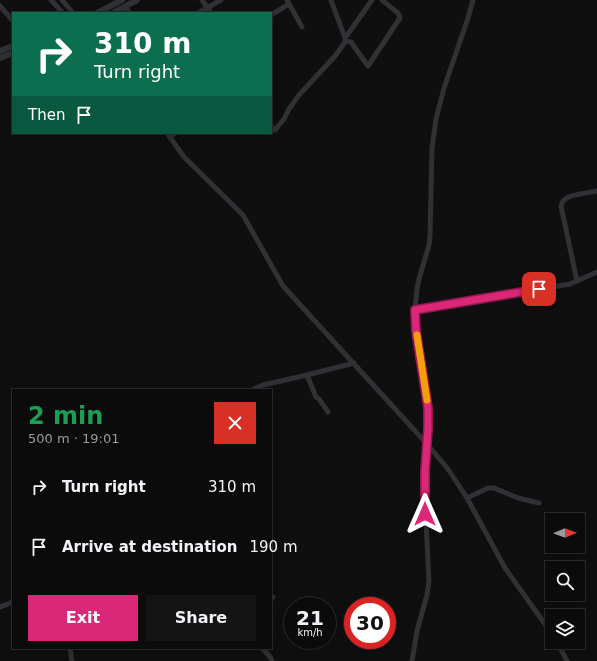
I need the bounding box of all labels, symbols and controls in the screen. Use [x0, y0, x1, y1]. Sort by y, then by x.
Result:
text: 310 m [94, 27, 191, 60]
icon: right [28, 28, 80, 80]
text: Turn right [94, 61, 180, 82]
icon: arrive [73, 104, 95, 126]
text: Then [28, 106, 65, 124]
pin [522, 272, 556, 306]
icon: arrive [528, 278, 550, 300]
text: 2 min [28, 402, 103, 430]
button: close [214, 402, 256, 444]
text: 500 m · 19:01 [28, 431, 119, 446]
icon: right [28, 476, 50, 498]
text: Turn right [62, 478, 146, 496]
text: 310 m [208, 478, 256, 496]
position arrow [404, 493, 446, 535]
north arrow [545, 513, 585, 553]
map controls [545, 513, 585, 649]
icon: arrive [28, 536, 50, 558]
text: Arrive at destination [62, 538, 237, 556]
text: 190 m [249, 538, 298, 556]
button: search [545, 561, 585, 601]
button: Exit [28, 595, 138, 641]
button: Share [146, 595, 256, 641]
speed limit sign: 30 [344, 597, 396, 649]
text: 21 [296, 606, 324, 630]
button: layers [545, 609, 585, 649]
text: km/h [297, 627, 323, 638]

